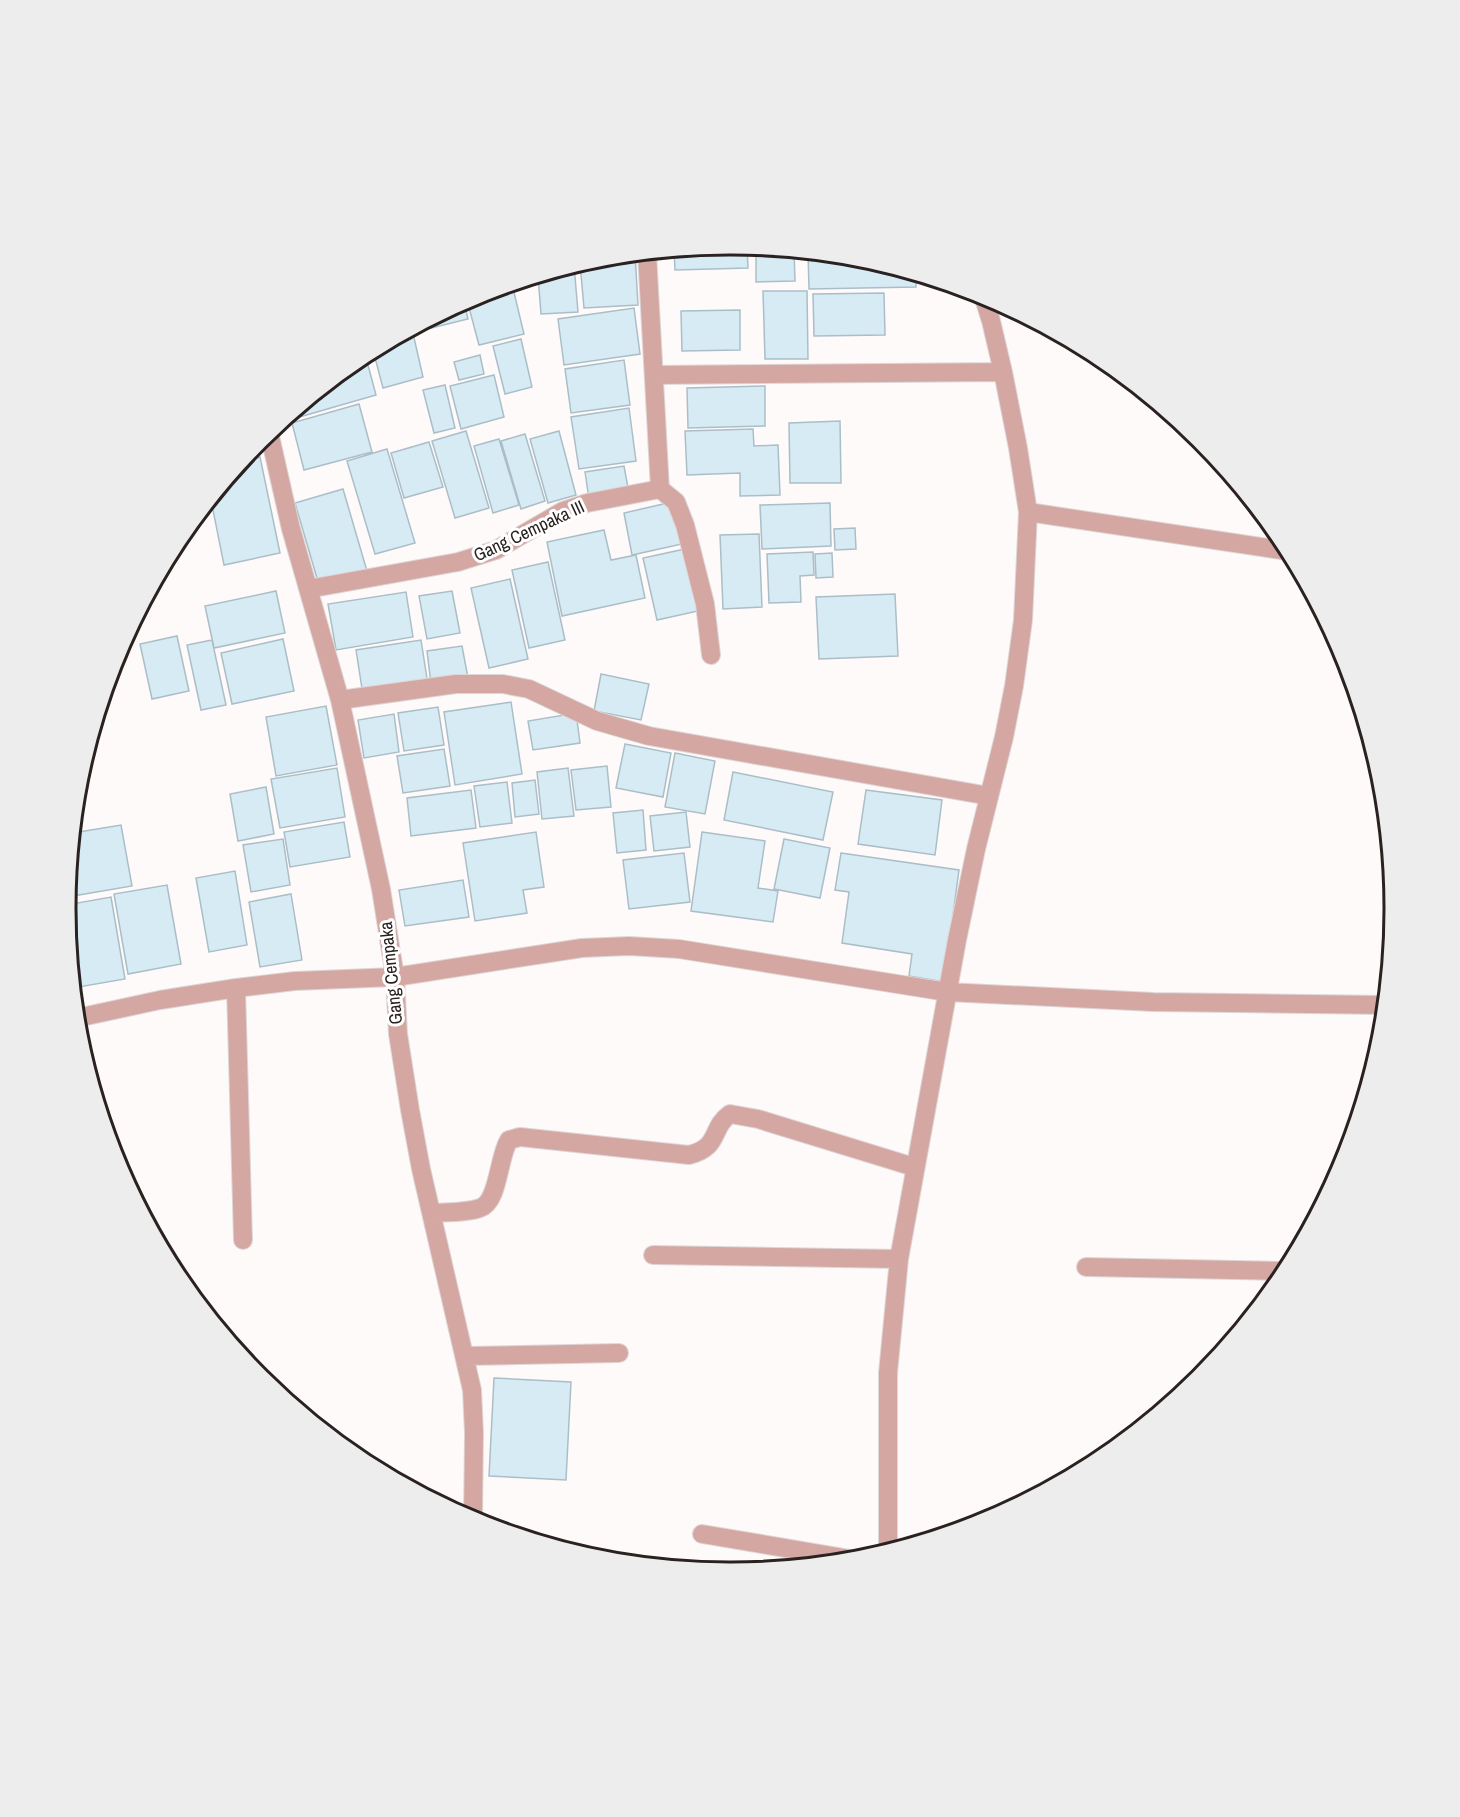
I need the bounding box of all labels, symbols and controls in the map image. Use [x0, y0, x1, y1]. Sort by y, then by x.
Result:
street label: Gang Cempaka III [469, 494, 588, 567]
street label: Gang Cempaka [373, 920, 408, 1026]

